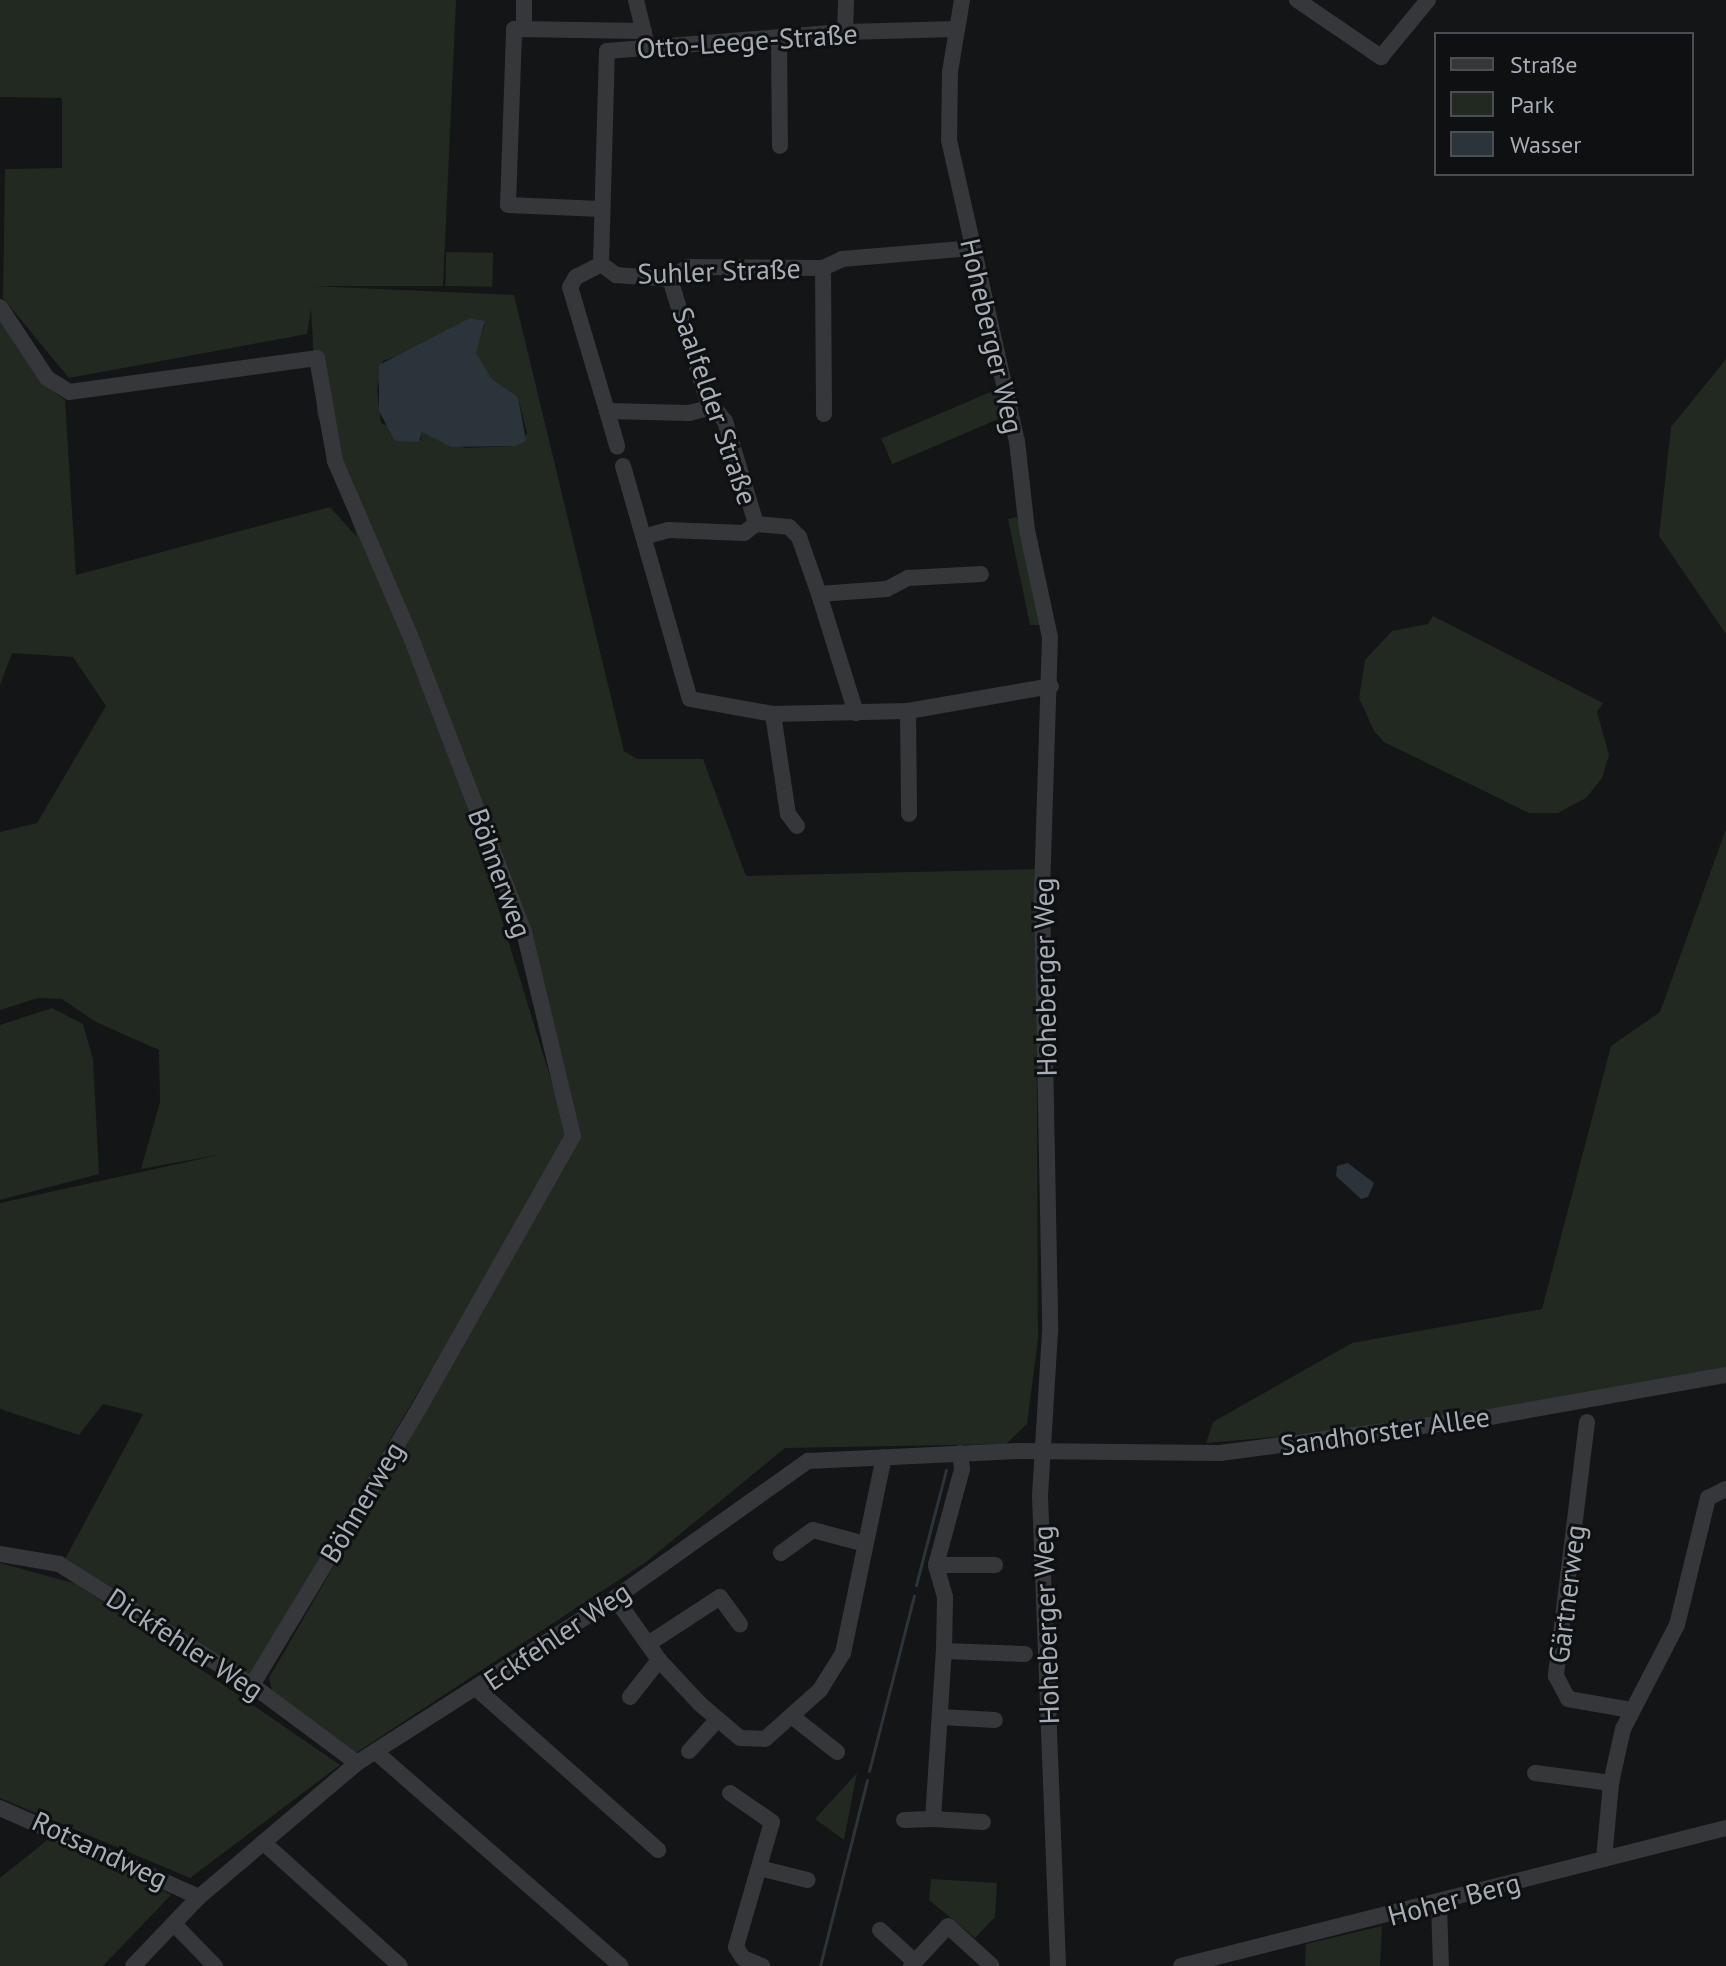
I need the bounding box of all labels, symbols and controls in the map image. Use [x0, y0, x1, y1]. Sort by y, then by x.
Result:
street label: Otto-Leege-Straße [635, 17, 859, 65]
legend [1434, 32, 1694, 176]
text: Straße [1510, 49, 1577, 80]
text: Park [1510, 89, 1554, 120]
text: Wasser [1510, 129, 1581, 160]
street label: Hoheberger Weg [953, 235, 1031, 437]
street label: Suhler Straße [637, 251, 801, 291]
street label: Saalfelder Straße [665, 303, 765, 509]
street label: Böhnerweg [461, 804, 539, 942]
street label: Hoheberger Weg [1026, 877, 1064, 1077]
street label: Sandhorster Allee [1278, 1400, 1492, 1462]
street label: Böhnerweg [313, 1436, 411, 1568]
street label: Gärtnerweg [1542, 1523, 1592, 1665]
street label: Hoheberger Weg [1026, 1525, 1066, 1725]
street label: Eckfehler Weg [477, 1575, 637, 1697]
street label: Dickfehler Weg [100, 1581, 270, 1707]
street label: Rotsandweg [27, 1804, 173, 1896]
street label: Hoher Berg [1384, 1865, 1524, 1933]

